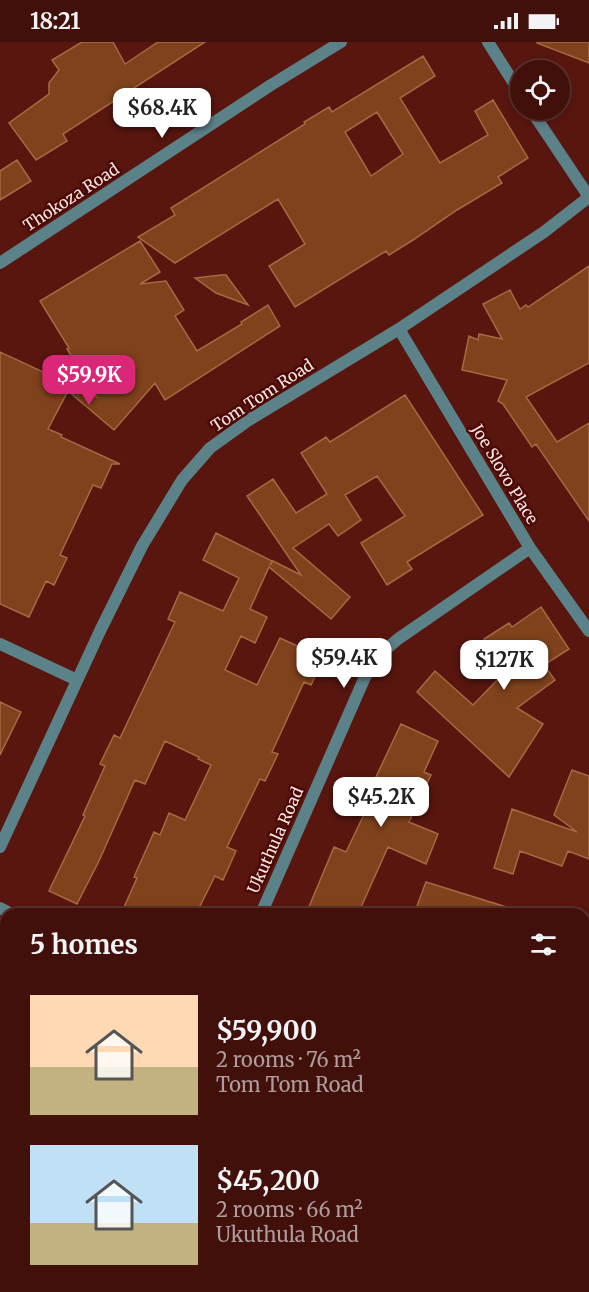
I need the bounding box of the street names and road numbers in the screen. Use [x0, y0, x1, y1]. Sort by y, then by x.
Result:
street label: Thokoza Road [19, 158, 123, 235]
street label: Tom Tom Road [207, 354, 317, 436]
street label: Joe Slovo Place [467, 420, 543, 528]
street label: Ukuthula Road [243, 783, 308, 896]

